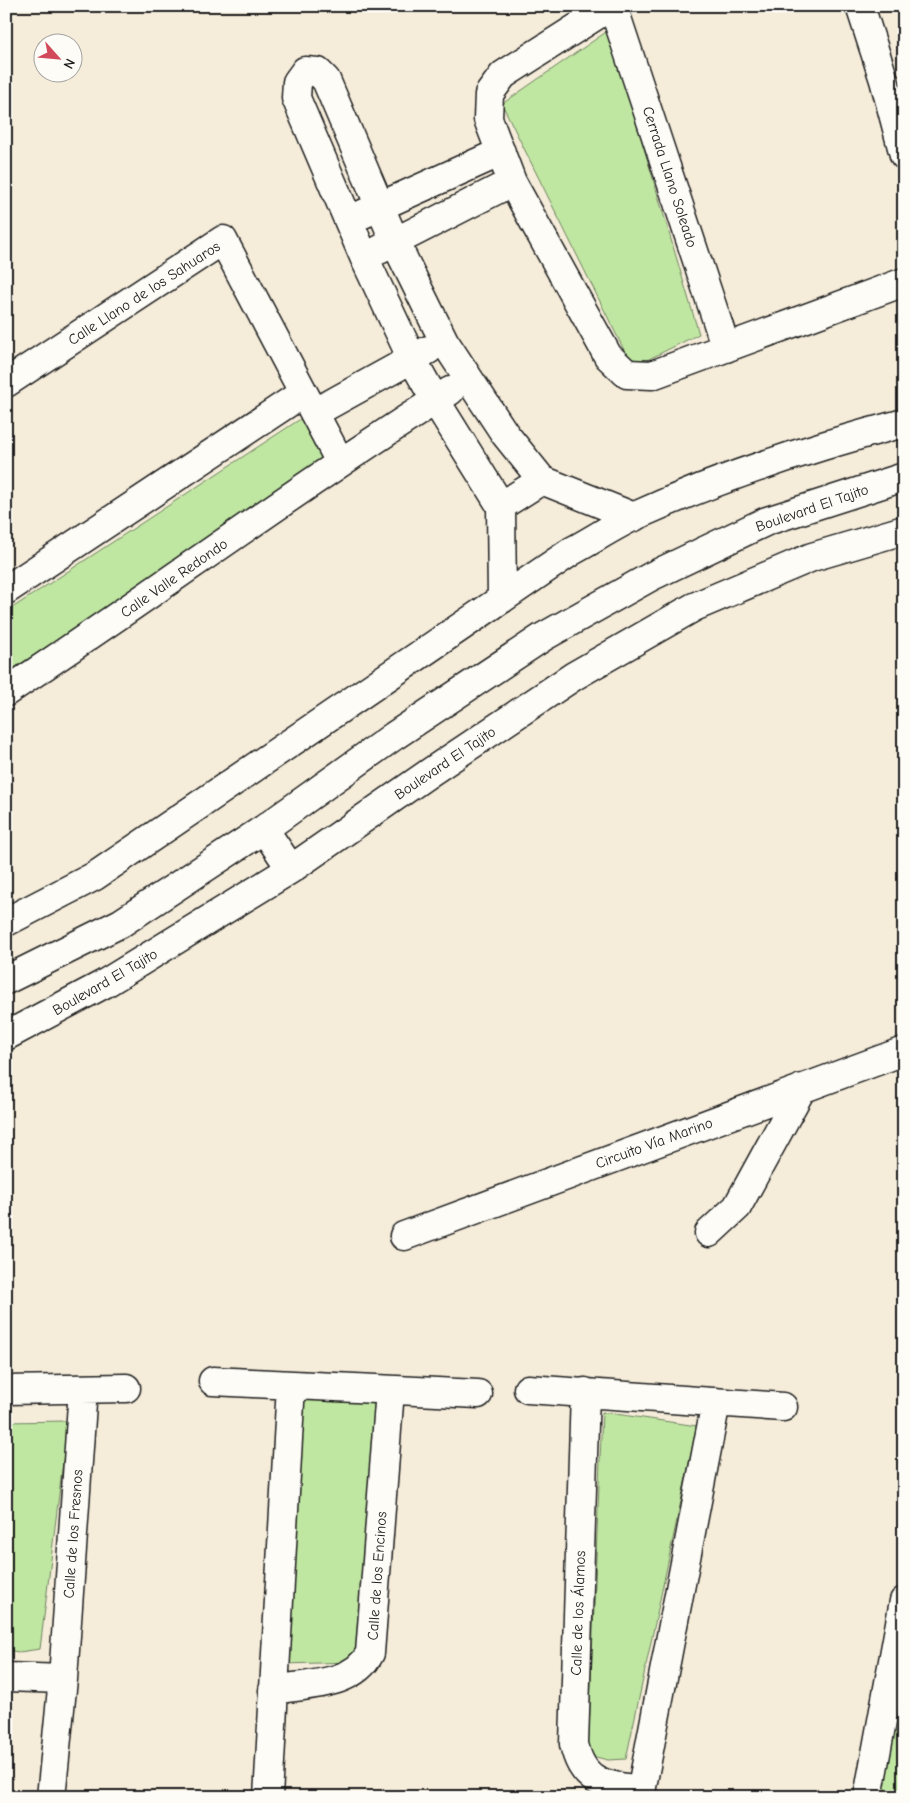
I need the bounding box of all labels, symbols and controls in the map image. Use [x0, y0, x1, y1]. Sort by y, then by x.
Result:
north arrow [32, 32, 82, 82]
text: N [59, 56, 79, 72]
street label: Cerrada Llano Soleado [639, 104, 701, 250]
street label: Calle Llano de los Sahuaros [65, 237, 223, 349]
street label: Boulevard El Tajito [753, 480, 871, 536]
street label: Calle Valle Redondo [117, 534, 231, 622]
street label: Boulevard El Tajito [391, 722, 499, 803]
street label: Boulevard El Tajito [49, 945, 161, 1019]
street label: Circuito Vía Marino [593, 1113, 715, 1173]
street label: Calle de los Fresnos [60, 1469, 86, 1599]
street label: Calle de los Encinos [364, 1511, 390, 1641]
street label: Calle de los Álamos [566, 1550, 589, 1676]

